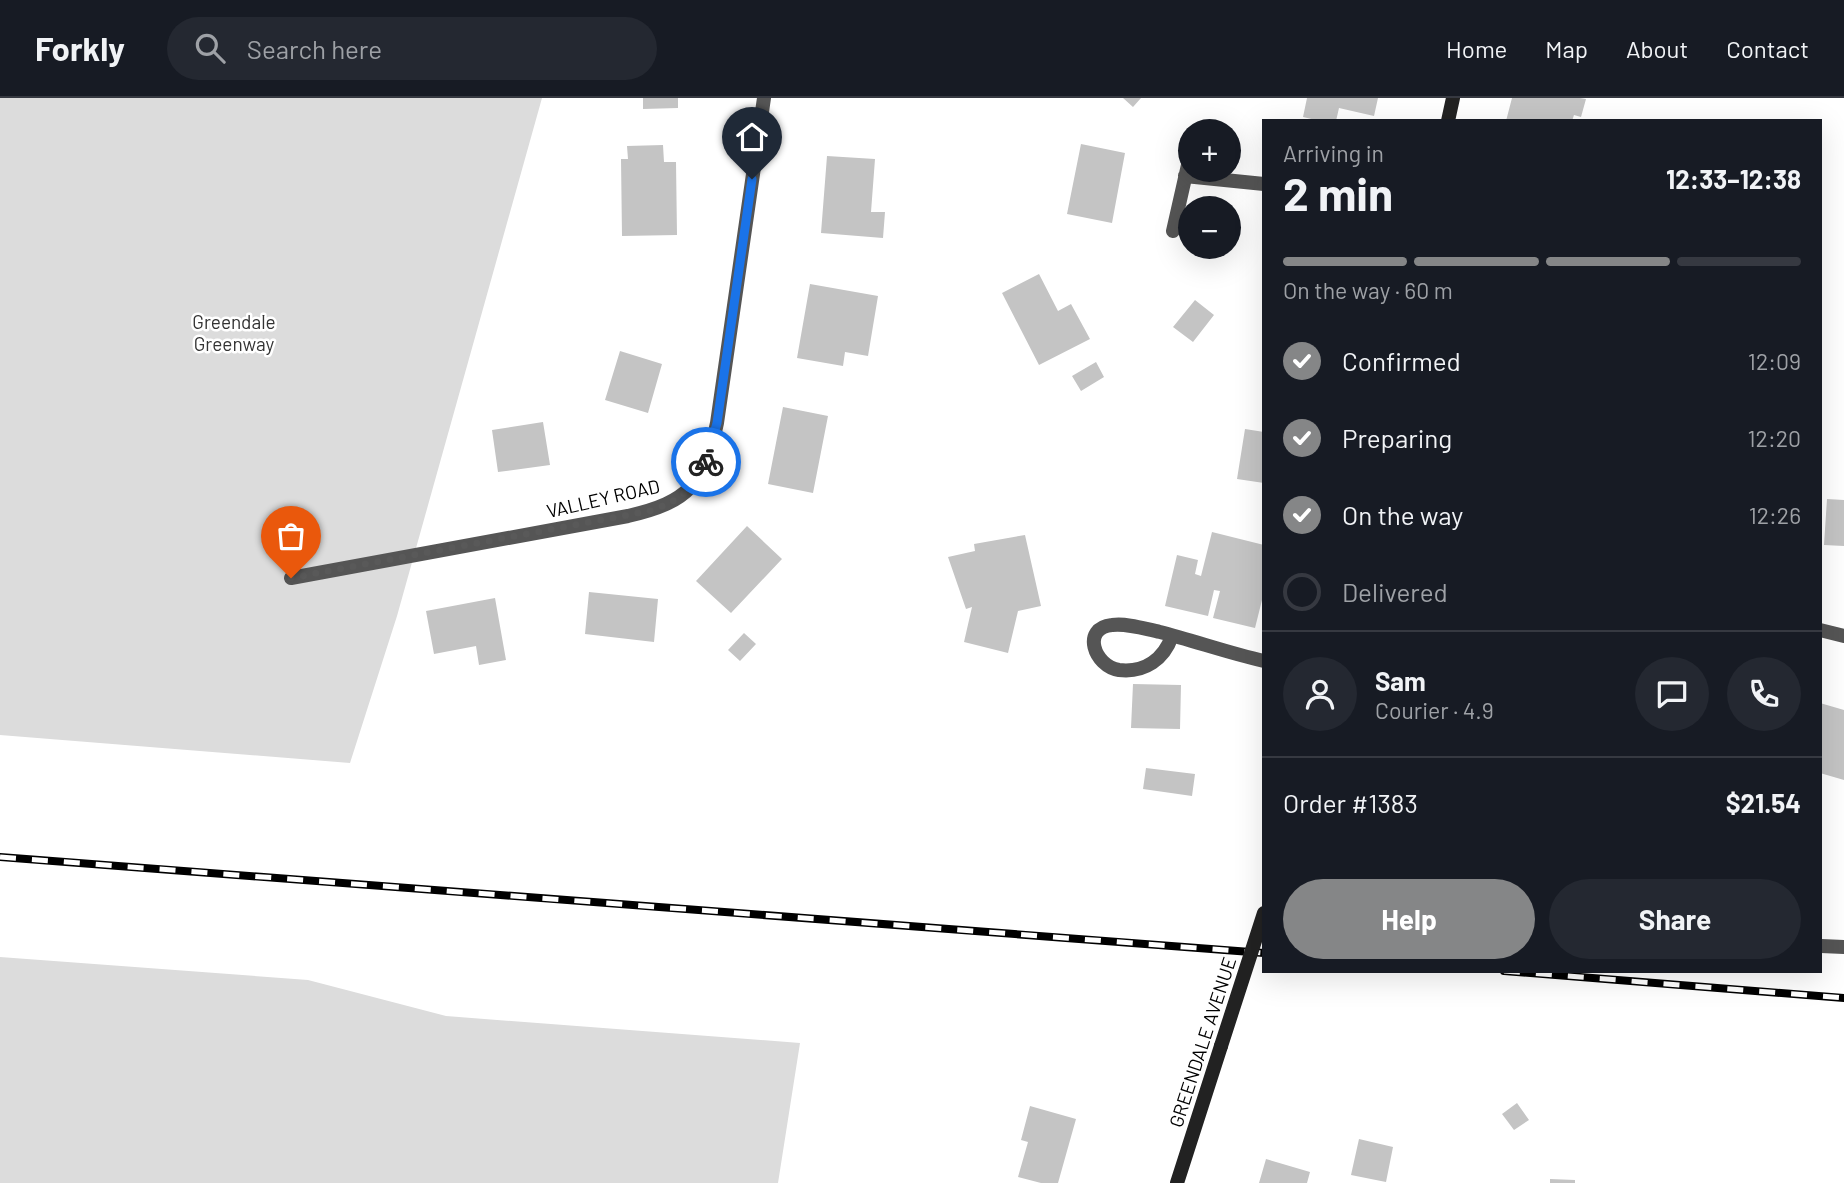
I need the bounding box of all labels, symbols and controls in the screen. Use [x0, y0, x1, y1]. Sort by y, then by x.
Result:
search box [167, 17, 657, 80]
text: Forkly [35, 28, 125, 68]
icon: search [191, 29, 229, 67]
text: Search here [247, 33, 382, 64]
text: Home [1446, 34, 1507, 63]
text: Map [1545, 34, 1588, 63]
text: About [1626, 34, 1688, 63]
text: Contact [1726, 34, 1809, 63]
pin [722, 107, 782, 179]
icon: home [733, 118, 771, 156]
map controls [1178, 119, 1241, 259]
button: + [1178, 119, 1241, 182]
text: Arriving in [1283, 139, 1384, 167]
text: 12:33–12:38 [1666, 163, 1801, 194]
text: 2 min [1283, 165, 1393, 220]
button: − [1178, 196, 1241, 259]
text: On the way · 60 m [1283, 276, 1453, 304]
park label: Greendale Greenway [192, 310, 276, 355]
icon: check [1283, 342, 1321, 380]
text: Confirmed [1342, 345, 1461, 376]
text: 12:09 [1748, 347, 1801, 375]
icon: check [1283, 419, 1321, 457]
text: Preparing [1342, 422, 1452, 453]
text: 12:20 [1748, 424, 1801, 452]
courier [671, 427, 741, 497]
icon: bike [687, 443, 725, 481]
street label: VALLEY ROAD [544, 474, 662, 522]
icon: check [1283, 496, 1321, 534]
text: On the way [1342, 499, 1463, 530]
text: 12:26 [1749, 501, 1801, 529]
pin [261, 506, 321, 578]
icon: bag [272, 517, 310, 555]
text: Delivered [1342, 576, 1448, 607]
button: person [1283, 657, 1357, 731]
button: chat [1635, 657, 1709, 731]
button: phone [1727, 657, 1801, 731]
text: Sam [1375, 665, 1426, 696]
text: Courier · 4.9 [1375, 696, 1494, 724]
text: Order #1383 [1283, 787, 1418, 818]
text: $21.54 [1726, 787, 1801, 818]
button: Help [1283, 879, 1535, 959]
button: Share [1549, 879, 1801, 959]
street label: GREENDALE AVENUE [1164, 954, 1240, 1130]

